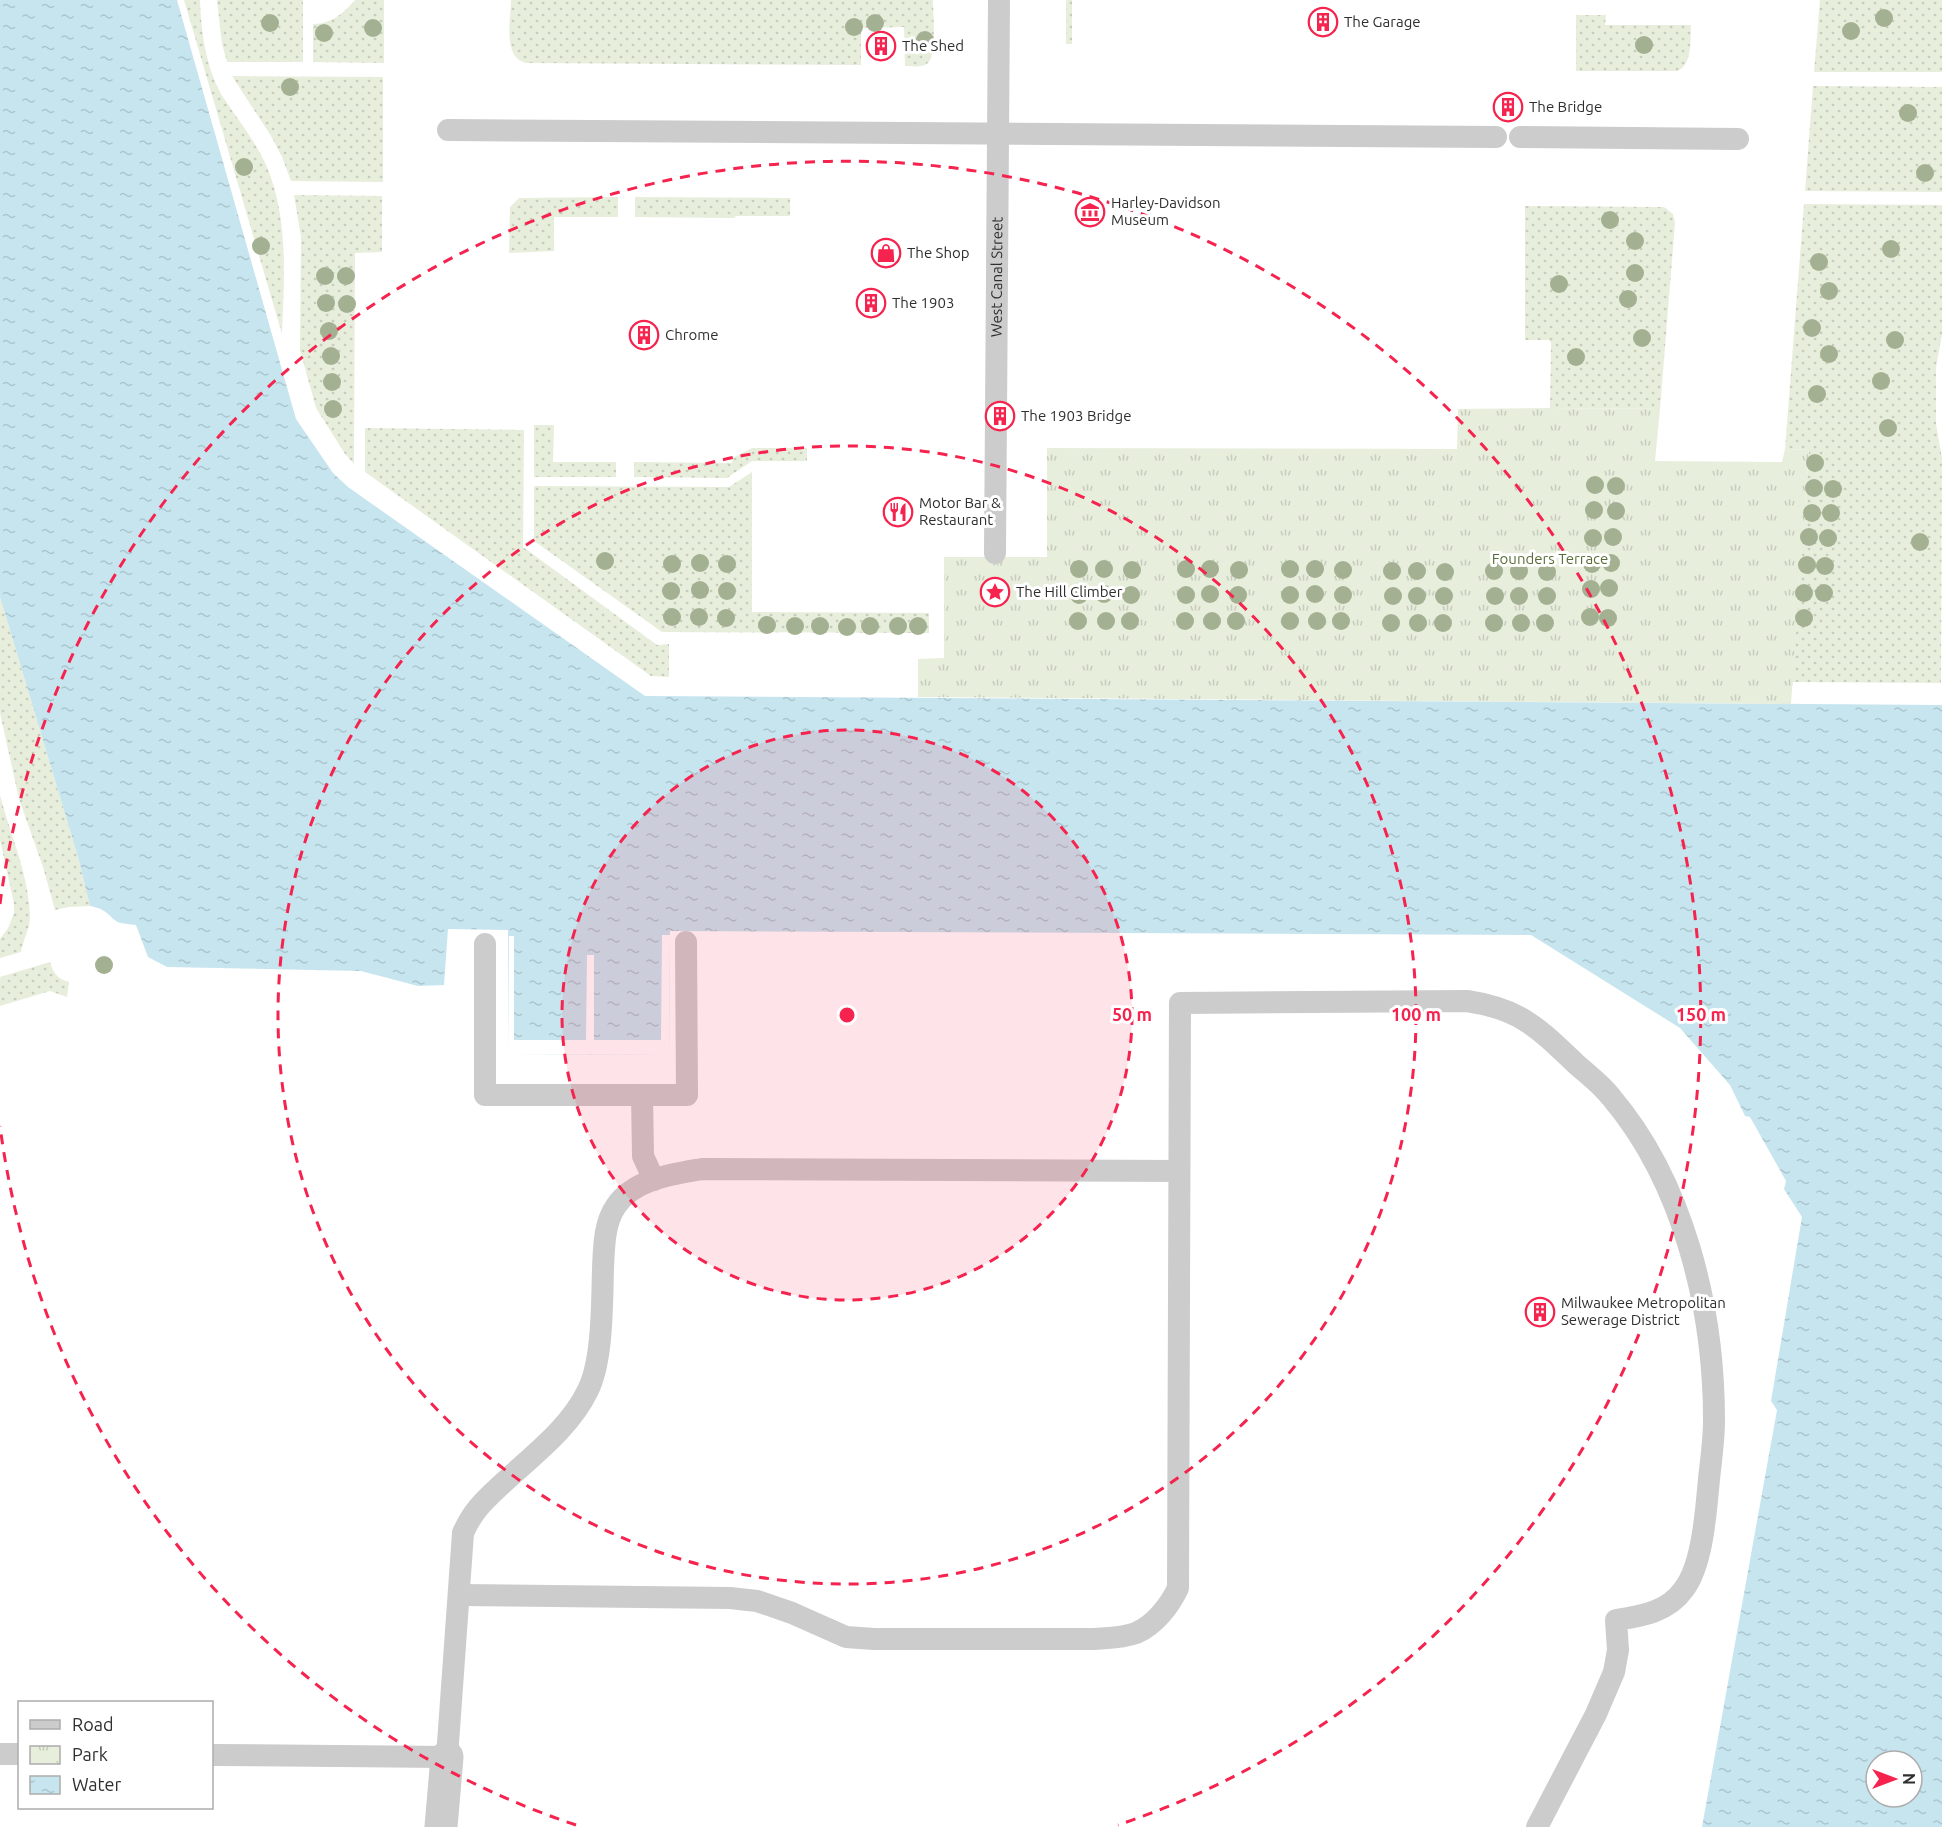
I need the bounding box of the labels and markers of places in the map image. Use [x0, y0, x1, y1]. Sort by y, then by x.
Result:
building icon: The Garage [1307, 6, 1339, 38]
place label: The Garage [1344, 13, 1421, 30]
building icon: The Shed [865, 30, 897, 62]
place label: The Shed [902, 37, 964, 54]
building icon: The Bridge [1492, 91, 1524, 123]
place label: The Bridge [1529, 98, 1602, 115]
place label: Harley-Davidson Museum [1111, 194, 1221, 228]
museum icon: Harley-Davidson Museum [1074, 196, 1106, 228]
shop icon: The Shop [870, 237, 902, 269]
place label: The Shop [907, 244, 970, 261]
building icon: The 1903 [855, 287, 887, 319]
place label: The 1903 [892, 294, 954, 311]
building icon: Chrome [628, 319, 660, 351]
place label: Chrome [665, 326, 718, 343]
building icon: The 1903 Bridge [984, 400, 1016, 432]
place label: The 1903 Bridge [1021, 407, 1131, 424]
place label: Motor Bar & Restaurant [919, 494, 1001, 528]
restaurant icon: Motor Bar & Restaurant [882, 496, 914, 528]
place icon: The Hill Climber [979, 576, 1011, 608]
place label: The Hill Climber [1016, 583, 1123, 600]
centre of rings [837, 1005, 857, 1025]
place label: Milwaukee Metropolitan Sewerage District [1561, 1294, 1726, 1328]
building icon: Milwaukee Metropolitan Sewerage District [1524, 1296, 1556, 1328]

